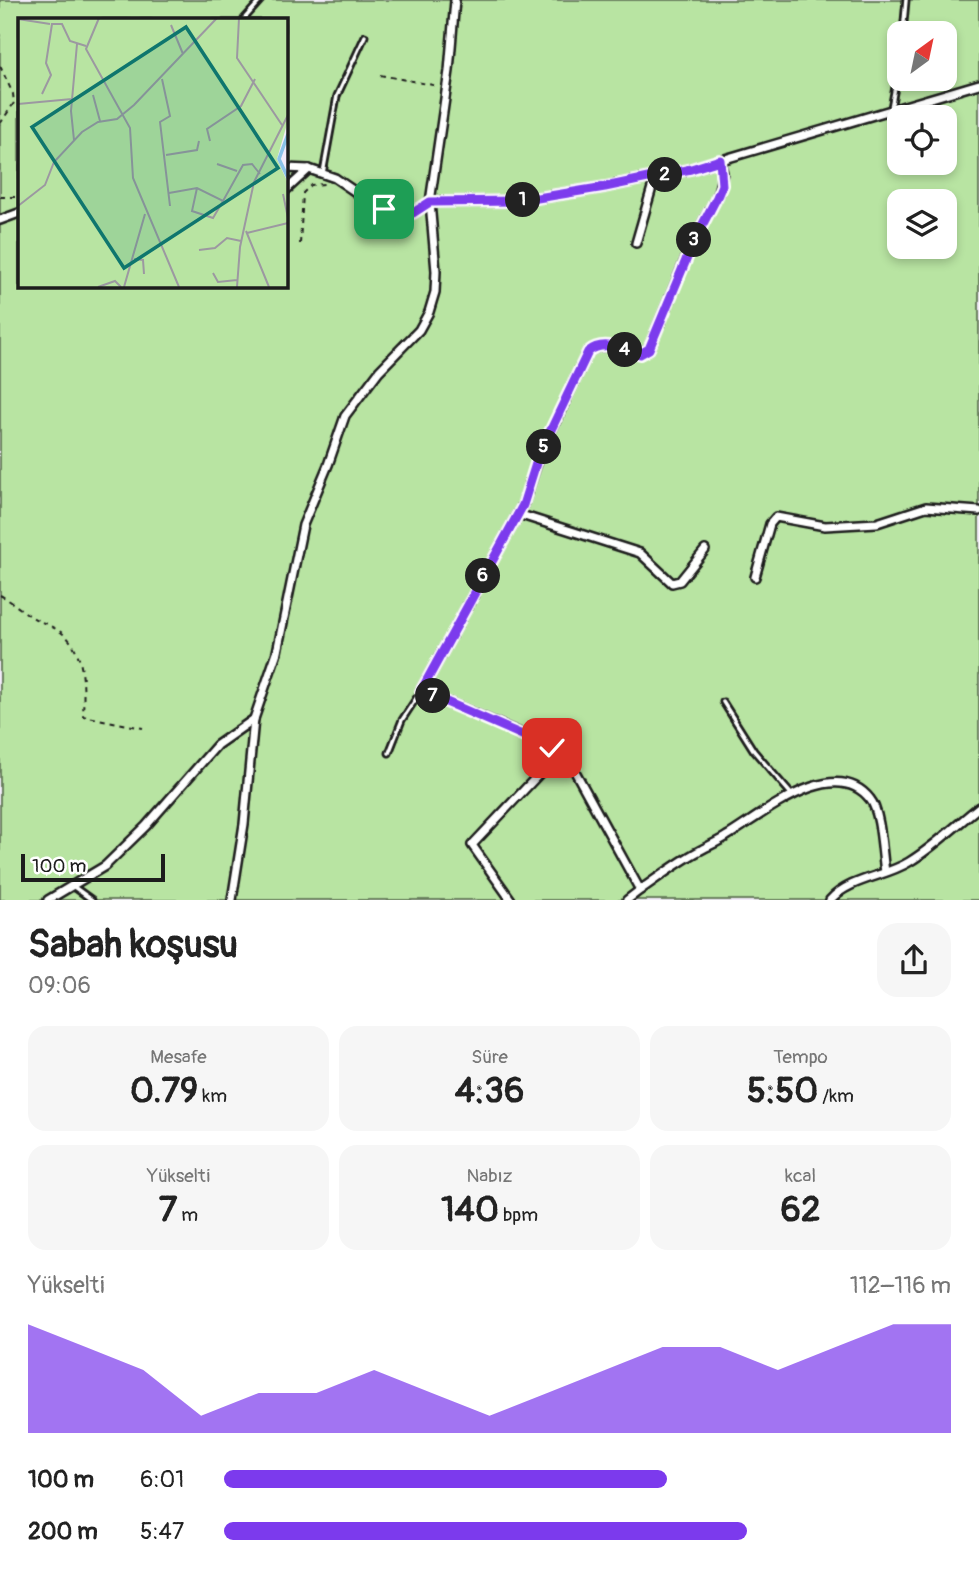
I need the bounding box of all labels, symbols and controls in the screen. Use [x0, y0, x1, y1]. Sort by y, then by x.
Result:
inset map [18, 18, 287, 287]
north arrow [887, 21, 957, 91]
map controls [887, 21, 957, 259]
button: locate [887, 105, 957, 175]
pin: 2 [648, 158, 682, 192]
text: 2 [659, 162, 670, 186]
pin [354, 179, 414, 239]
pin: 1 [505, 182, 540, 218]
text: 1 [519, 187, 526, 211]
button: layers [887, 189, 957, 259]
icon: arrive [365, 190, 403, 228]
pin: 3 [676, 222, 712, 258]
text: 3 [688, 227, 699, 251]
pin: 4 [608, 332, 642, 368]
text: 4 [619, 337, 630, 361]
pin: 5 [526, 430, 562, 464]
text: 5 [538, 434, 549, 458]
pin: 6 [466, 558, 500, 594]
text: 6 [477, 563, 488, 587]
pin: 7 [416, 678, 450, 714]
text: 7 [427, 683, 438, 707]
pin [522, 718, 582, 778]
icon: check [533, 729, 571, 767]
scale bar [21, 851, 164, 883]
text: 100 m [32, 854, 86, 878]
text: Sabah koşusu [28, 921, 238, 969]
button: share [877, 923, 951, 997]
text: 09:06 [28, 971, 91, 1000]
text: Mesafe [150, 1045, 207, 1069]
text: Süre [471, 1045, 508, 1069]
text: Tempo [773, 1045, 828, 1069]
text: 0.79 [130, 1069, 198, 1113]
text: 4:36 [455, 1069, 524, 1113]
text: 5:50 [747, 1069, 818, 1113]
text: km [198, 1084, 227, 1108]
text: /km [818, 1084, 854, 1108]
text: Yükselti [147, 1164, 210, 1188]
text: Nabız [466, 1164, 513, 1188]
text: kcal [785, 1164, 816, 1188]
text: 7 [159, 1188, 177, 1232]
text: 140 [441, 1188, 499, 1232]
text: 62 [781, 1188, 820, 1232]
text: m [177, 1203, 198, 1227]
text: bpm [499, 1203, 538, 1227]
text: Yükselti [28, 1271, 105, 1300]
text: 112–116 m [850, 1271, 951, 1300]
text: 100 m [28, 1465, 94, 1494]
text: 6:01 [140, 1465, 184, 1494]
text: 200 m [28, 1517, 98, 1546]
text: 5:47 [140, 1517, 184, 1546]

